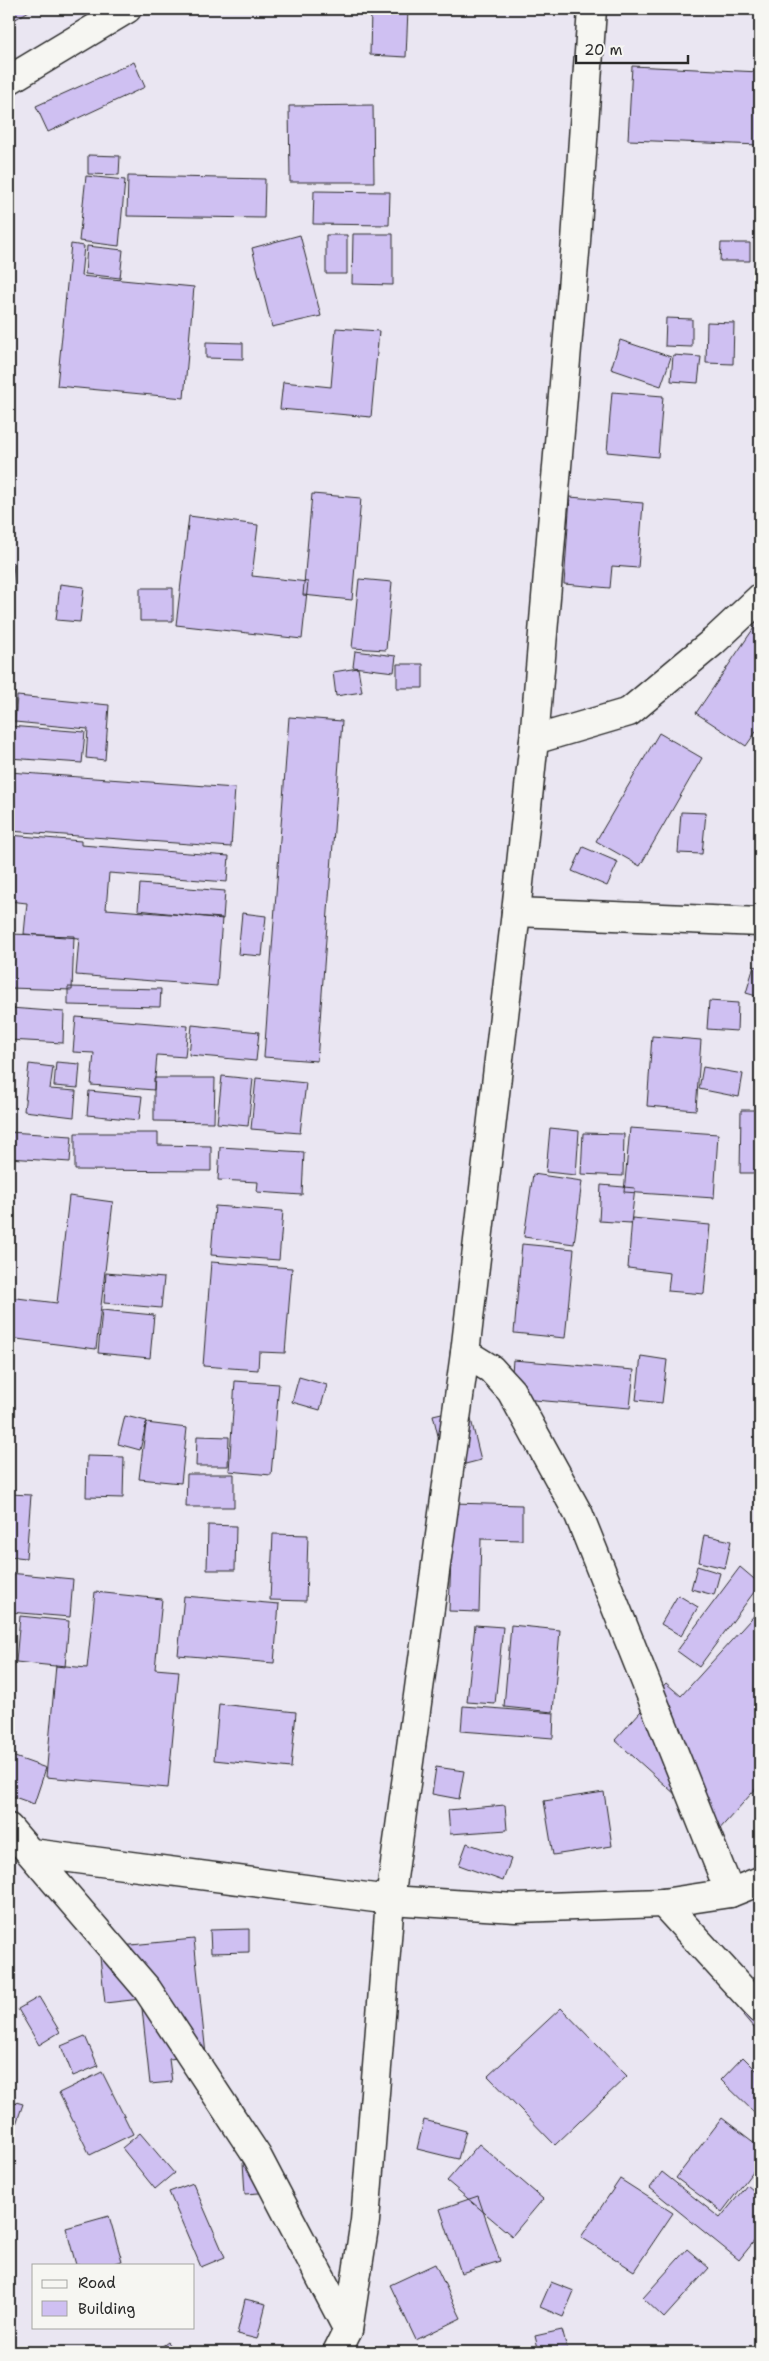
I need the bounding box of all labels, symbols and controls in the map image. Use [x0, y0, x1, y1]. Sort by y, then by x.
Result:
scale bar [576, 32, 689, 64]
text: 20 m [584, 40, 623, 60]
legend [32, 2264, 195, 2328]
text: Road [78, 2273, 116, 2293]
text: Building [78, 2299, 135, 2319]

